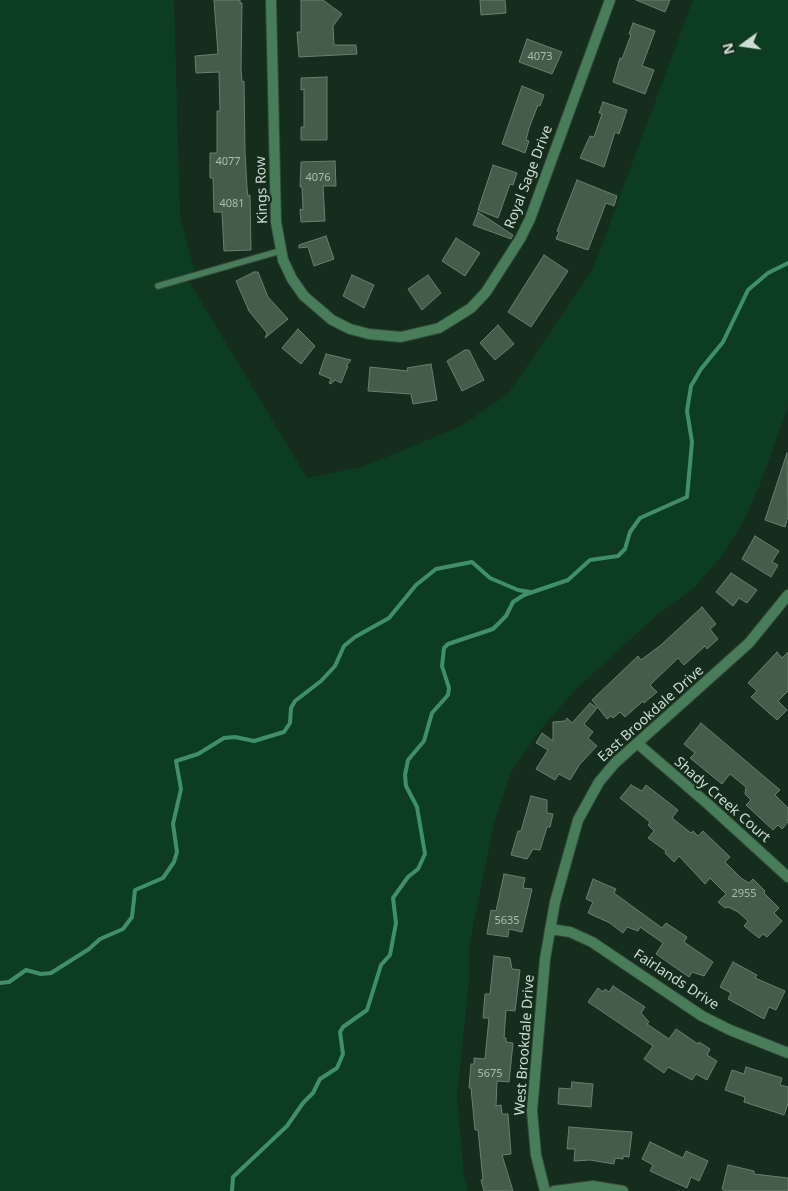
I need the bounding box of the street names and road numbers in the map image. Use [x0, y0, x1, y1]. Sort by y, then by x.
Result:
street label: Royal Sage Drive [502, 123, 556, 231]
street label: Kings Row [252, 156, 272, 224]
street label: East Brookdale Drive [595, 662, 707, 766]
street label: Shady Creek Court [671, 754, 773, 846]
street label: Fairlands Drive [630, 946, 722, 1014]
street label: West Brookdale Drive [512, 974, 538, 1116]

